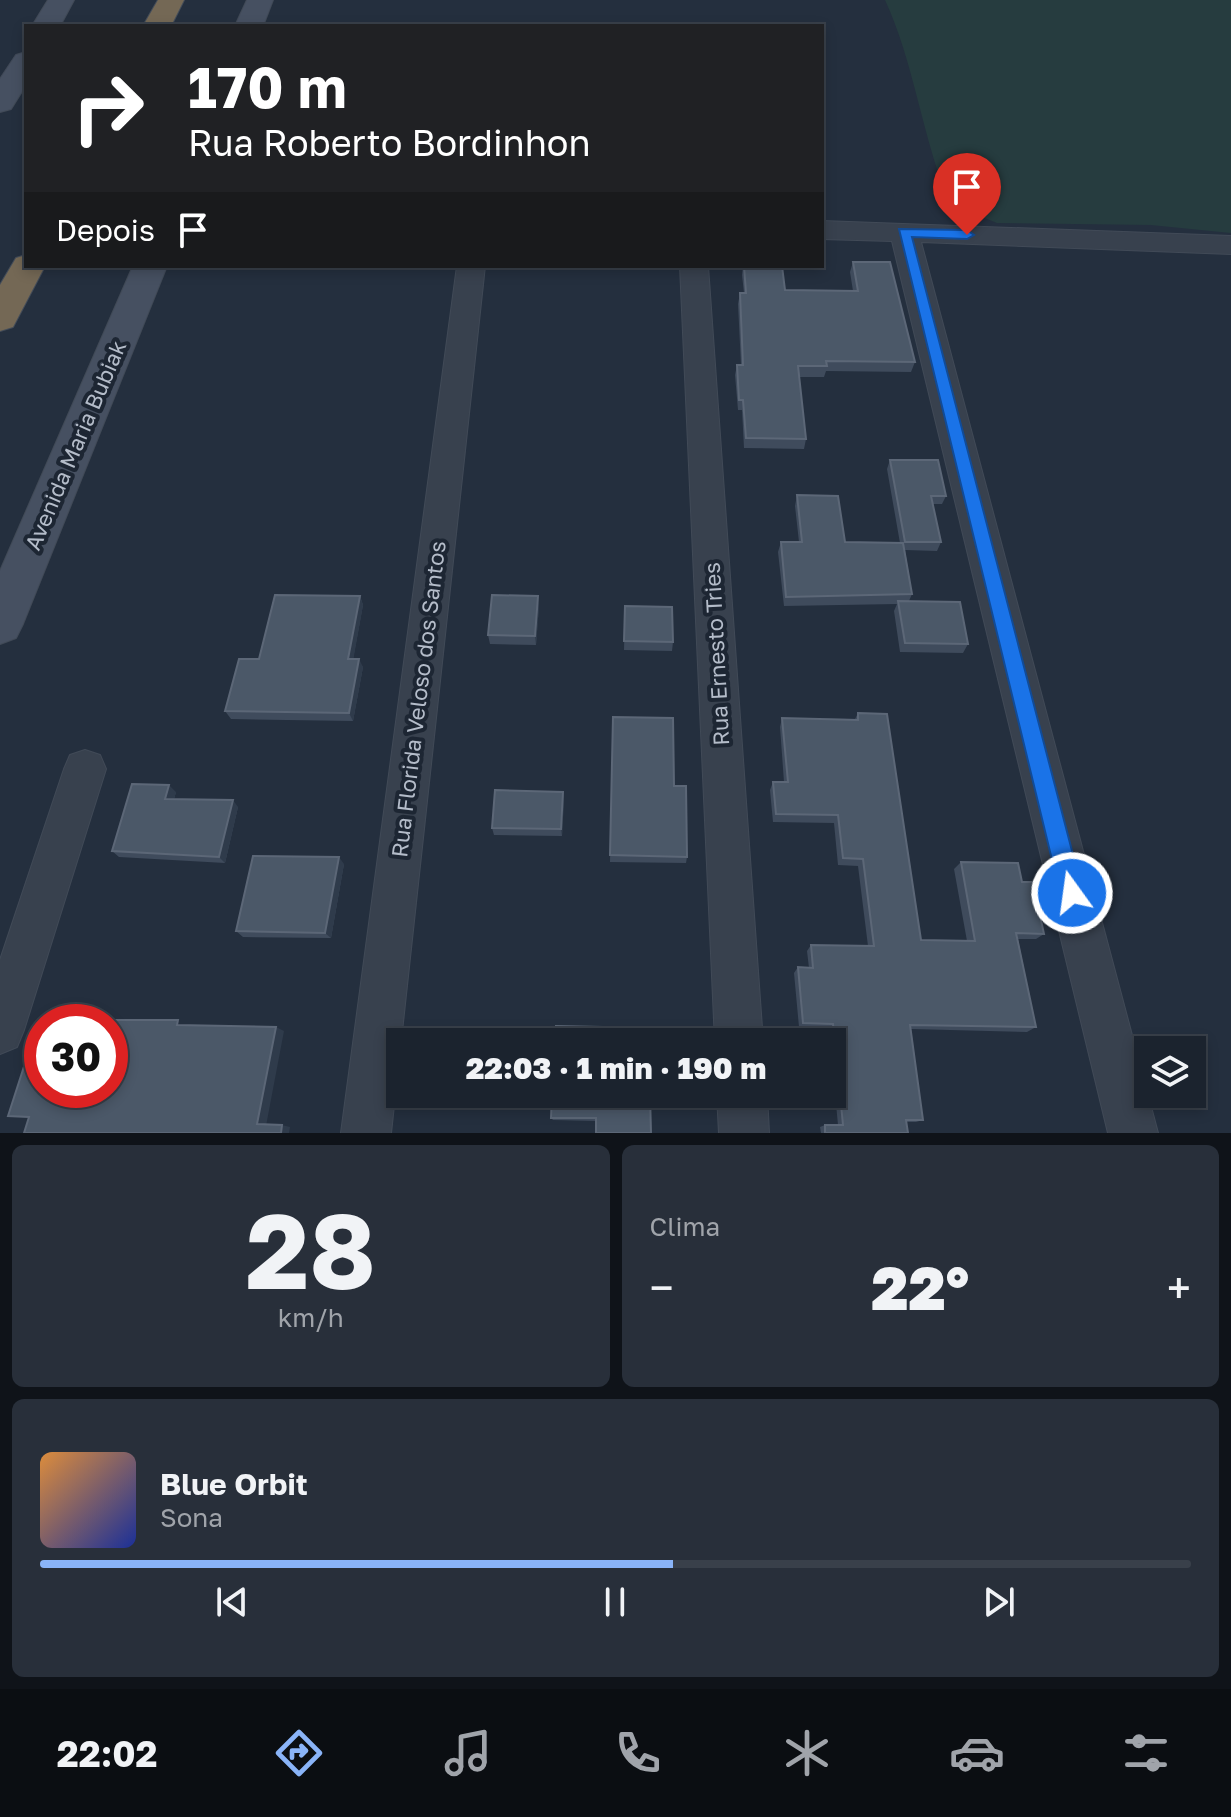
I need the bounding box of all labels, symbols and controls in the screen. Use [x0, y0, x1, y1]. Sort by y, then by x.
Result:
text: 170 m [188, 53, 347, 120]
icon: right [56, 56, 160, 160]
text: Rua Roberto Bordinhon [188, 121, 591, 164]
pin [933, 153, 1001, 235]
icon: arrive [945, 165, 989, 209]
icon: arrive [171, 208, 215, 252]
text: Depois [56, 212, 155, 248]
street label: Avenida Maria Bubiak [19, 336, 131, 554]
street label: Rua Florida Veloso dos Santos [385, 539, 451, 859]
street label: Rua Ernesto Tries [698, 562, 734, 746]
position arrow [1030, 851, 1114, 935]
speed limit sign: 30 [24, 1004, 128, 1108]
map controls [1134, 1036, 1206, 1108]
button: layers [1134, 1036, 1206, 1108]
text: 22:03 · 1 min · 190 m [466, 1050, 766, 1086]
text: 28 [246, 1187, 376, 1312]
text: Clima [650, 1211, 720, 1242]
text: 22° [871, 1251, 969, 1323]
text: − [650, 1261, 674, 1314]
text: + [1167, 1261, 1191, 1314]
text: km/h [278, 1302, 344, 1333]
text: Blue Orbit [160, 1466, 308, 1502]
text: Sona [160, 1502, 223, 1533]
icon: previous [210, 1580, 254, 1624]
icon: pause [593, 1580, 637, 1624]
icon: next [977, 1580, 1021, 1624]
icon: directions [271, 1725, 327, 1781]
icon: music [440, 1725, 496, 1781]
icon: phone [610, 1725, 666, 1781]
icon: climate [779, 1725, 835, 1781]
icon: car [949, 1725, 1005, 1781]
icon: filters [1118, 1725, 1174, 1781]
text: 22:02 [57, 1732, 158, 1775]

